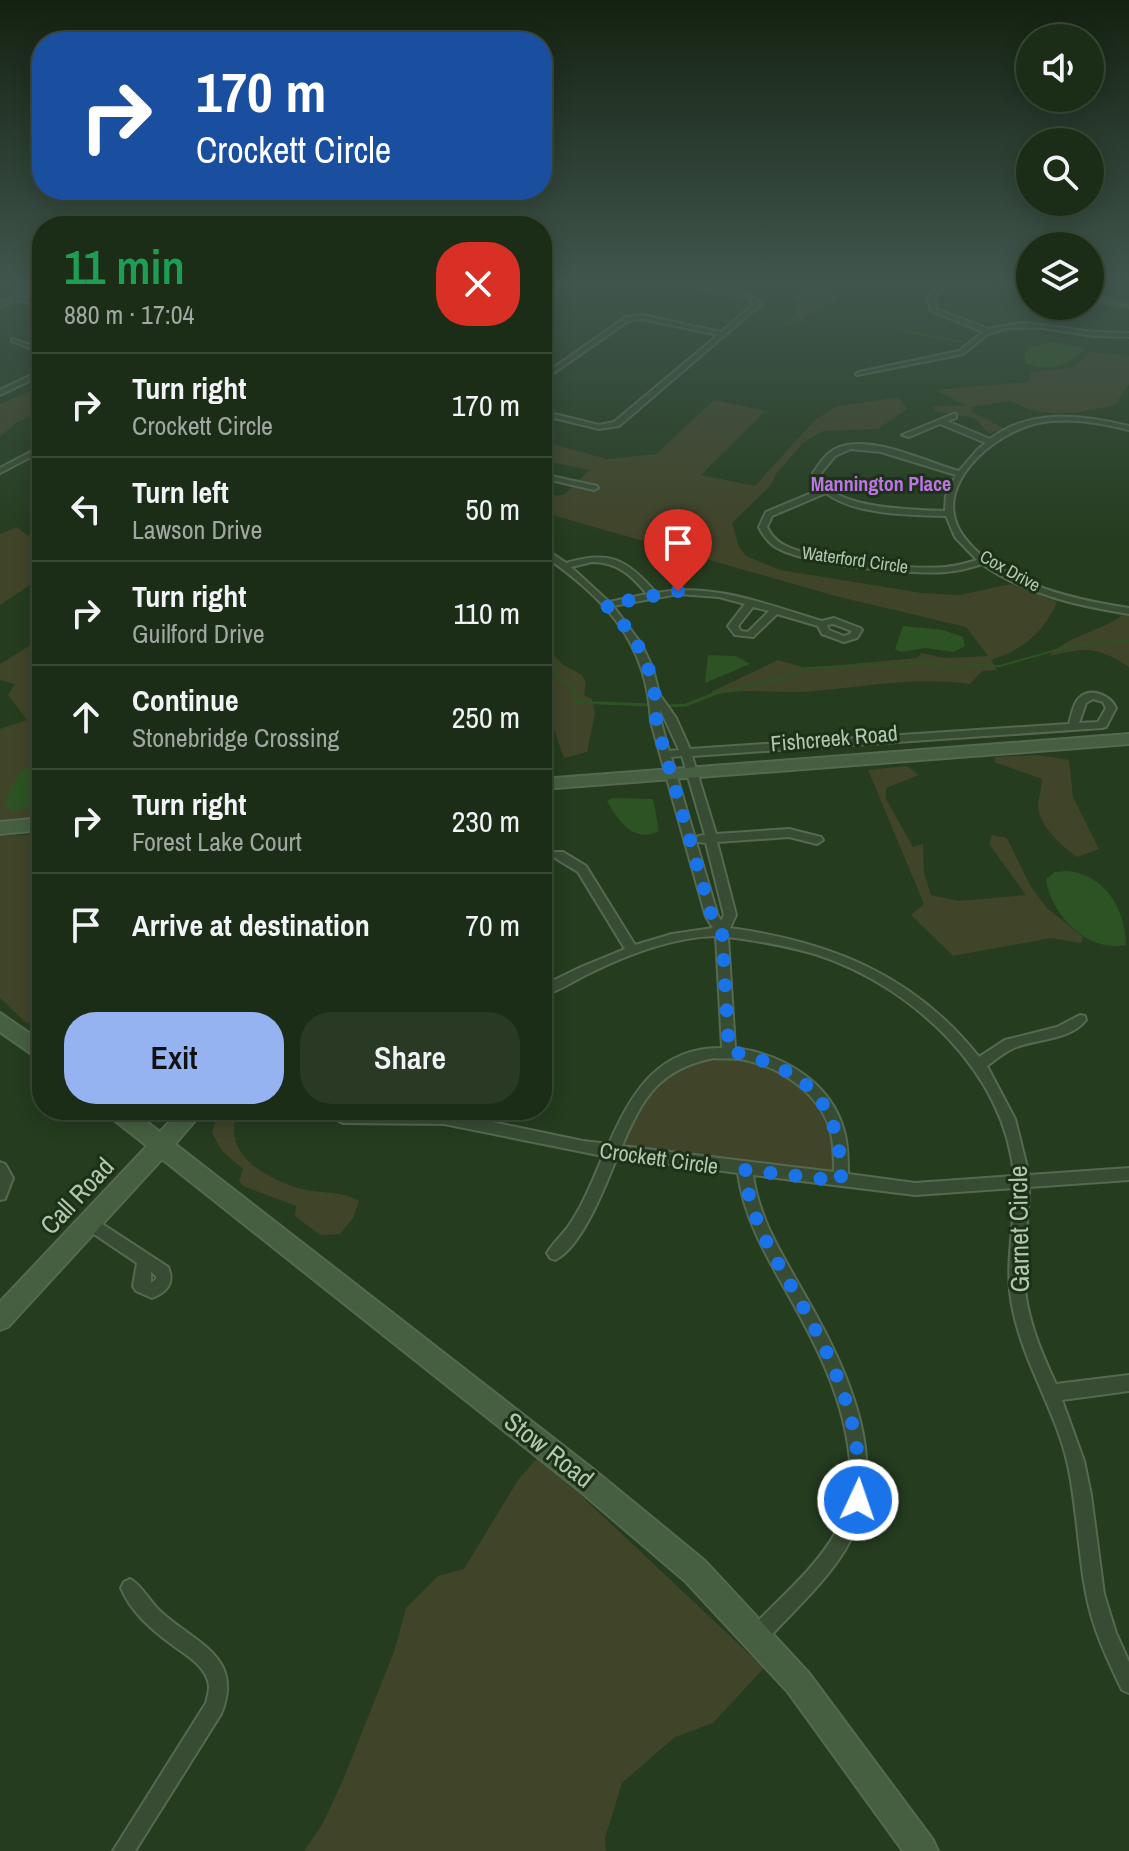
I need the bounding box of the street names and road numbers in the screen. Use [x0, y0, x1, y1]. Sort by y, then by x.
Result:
street label: Waterford Circle [800, 540, 910, 579]
street label: Cox Drive [975, 544, 1045, 597]
street label: Fishcreek Road [769, 718, 899, 758]
street label: Crockett Circle [598, 1135, 720, 1181]
street label: Call Road [32, 1149, 121, 1242]
street label: Garnet Circle [1000, 1165, 1037, 1293]
street label: Stow Road [497, 1404, 601, 1496]

